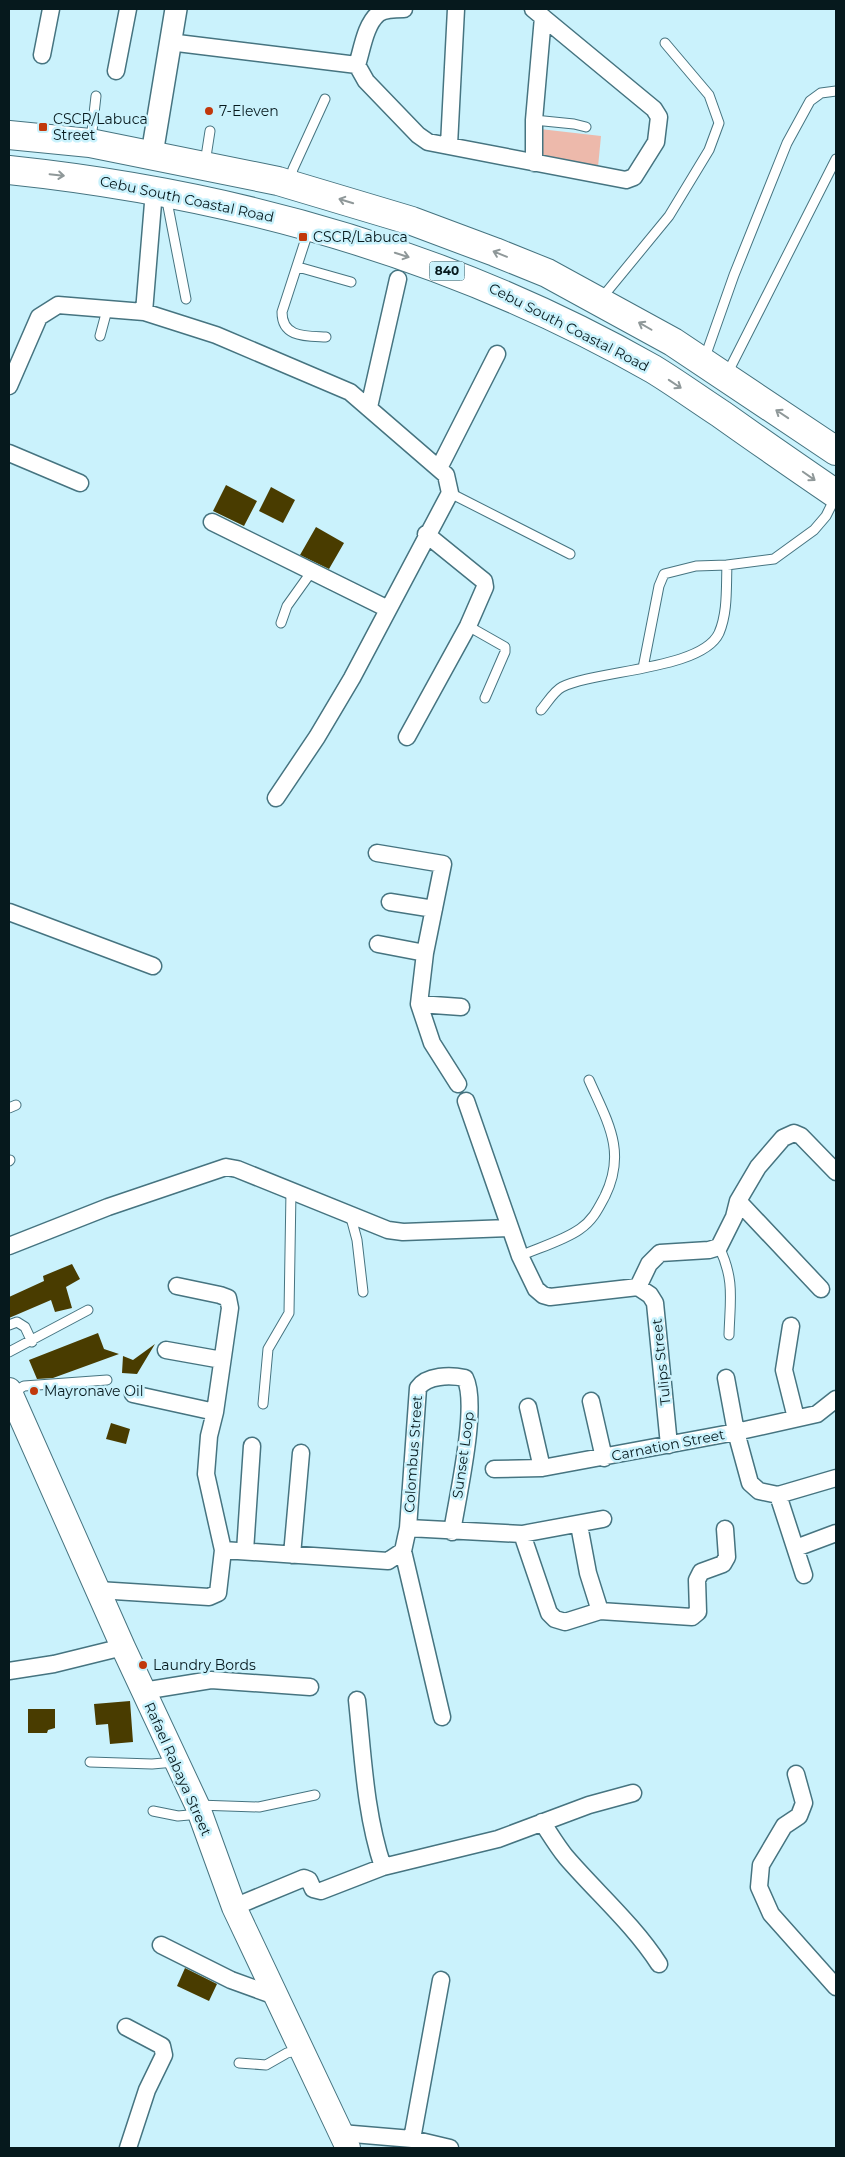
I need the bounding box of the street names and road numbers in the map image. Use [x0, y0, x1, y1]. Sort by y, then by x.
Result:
street label: Cebu South Coastal Road [98, 172, 276, 226]
road number: 840 [430, 262, 464, 280]
street label: Cebu South Coastal Road [486, 279, 652, 375]
street label: Tulips Street [647, 1317, 675, 1406]
street label: Colombus Street [400, 1394, 426, 1513]
street label: Sunset Loop [448, 1411, 478, 1499]
street label: Carnation Street [610, 1425, 726, 1465]
street label: Rafael Rabaya Street [140, 1699, 216, 1839]

